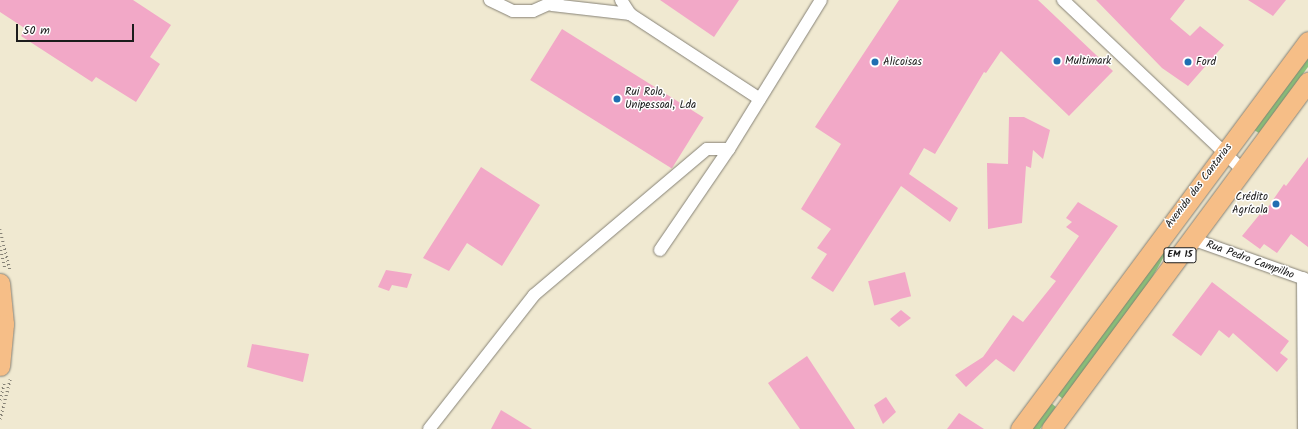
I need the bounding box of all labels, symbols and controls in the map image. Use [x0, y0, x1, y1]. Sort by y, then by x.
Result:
scale bar [18, 16, 136, 42]
text: 50 m [23, 21, 50, 40]
place label: Multimark [1065, 54, 1111, 68]
place label: Alicoisas [883, 55, 922, 69]
place label: Ford [1196, 55, 1216, 69]
marker: Multimark [1052, 56, 1062, 66]
marker: Alicoisas [870, 57, 880, 67]
marker: Ford [1183, 57, 1193, 67]
place label: Rui Rolo, Unipessoal, Lda [625, 86, 696, 112]
marker: Rui Rolo, Unipessoal, Lda [612, 94, 622, 104]
street label: Avenida das Cantarias [1163, 141, 1235, 231]
place label: Crédito Agrícola [1232, 191, 1268, 217]
marker: Crédito Agrícola [1271, 199, 1281, 209]
street label: Rua Pedro Campilho [1204, 238, 1296, 282]
road number: EM 15 [1163, 247, 1197, 263]

